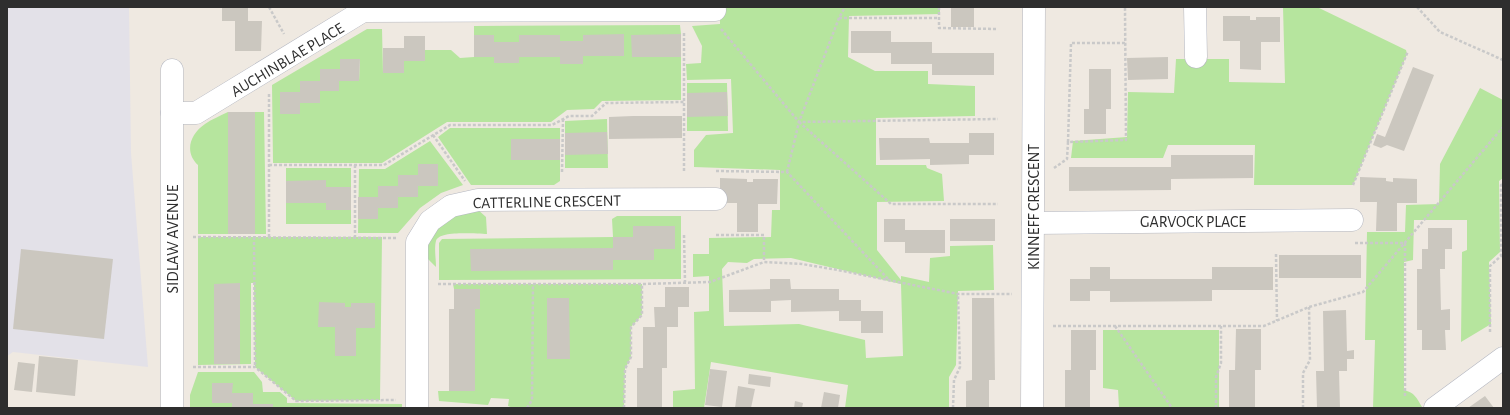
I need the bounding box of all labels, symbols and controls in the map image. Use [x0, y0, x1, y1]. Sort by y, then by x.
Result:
street label: AUCHINBLAE PLACE [228, 20, 347, 100]
street label: KINNEFF CRESCENT [1026, 144, 1042, 270]
street label: SIDLAW AVENUE [165, 184, 181, 293]
street label: CATTERLINE CRESCENT [473, 193, 621, 211]
street label: GARVOCK PLACE [1140, 214, 1246, 230]

